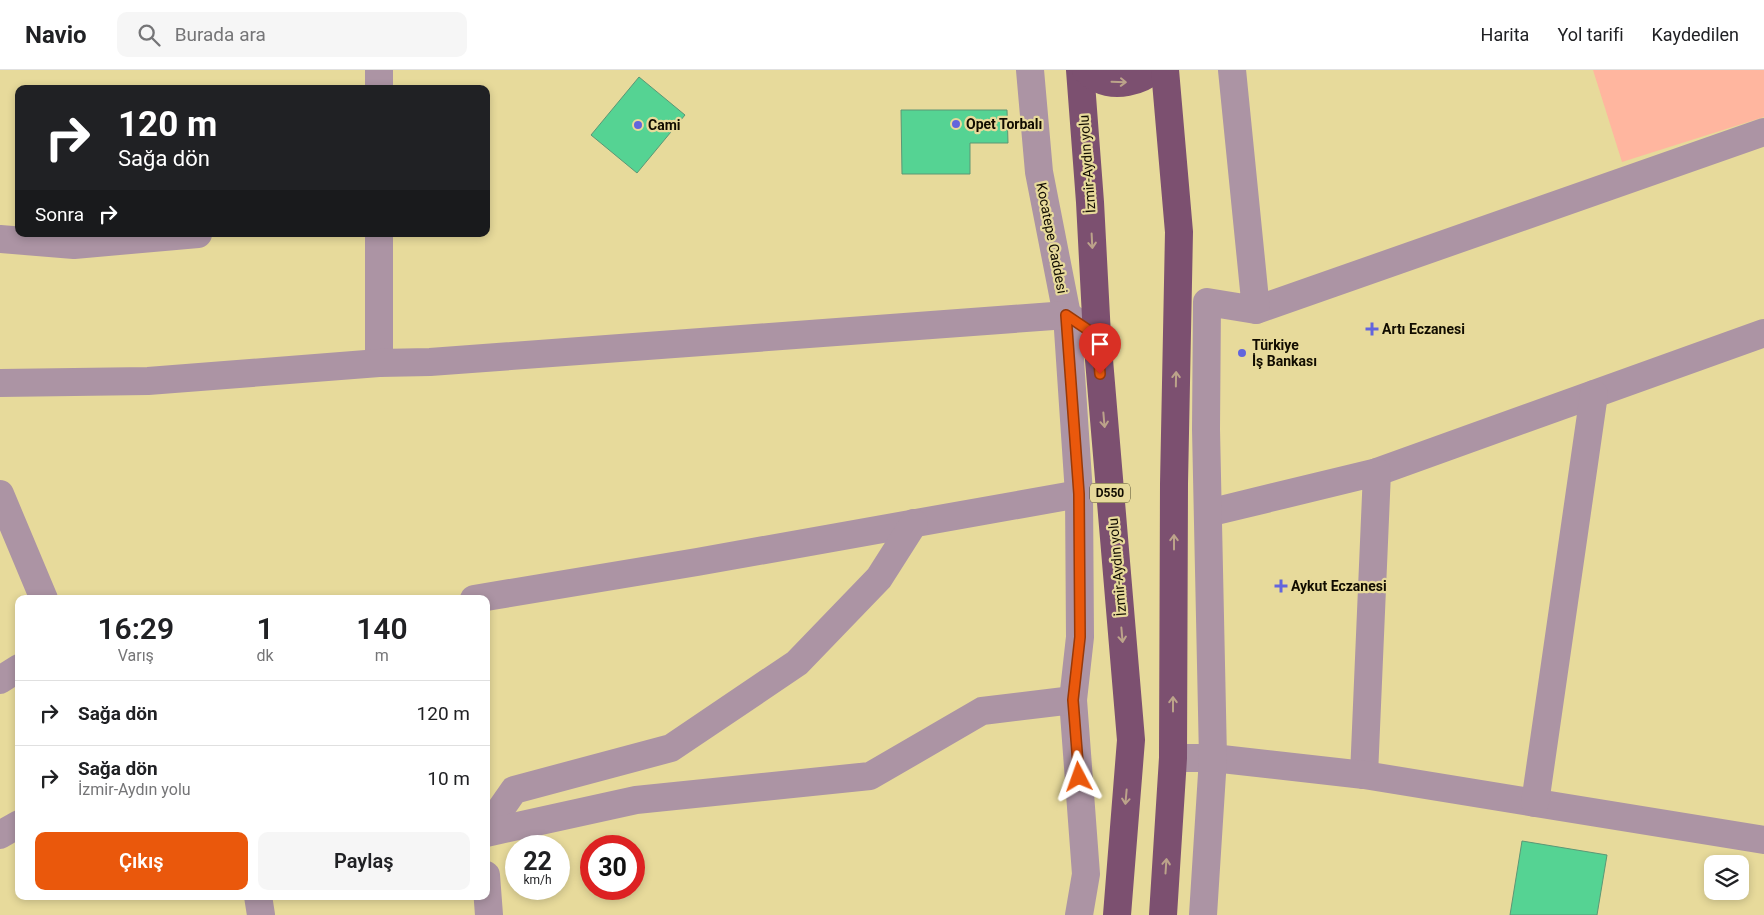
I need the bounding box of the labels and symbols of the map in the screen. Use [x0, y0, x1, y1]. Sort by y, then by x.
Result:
one-way arrow [1111, 77, 1127, 86]
street label: İzmir-Aydın yolu [1076, 114, 1098, 214]
place label: Opet Torbalı [966, 116, 1042, 132]
place label: Cami [648, 117, 680, 133]
marker: Opet Torbalı [950, 118, 962, 130]
marker: Cami [632, 119, 644, 131]
street label: Kocatepe Caddesi [1033, 181, 1071, 295]
one-way arrow [1087, 232, 1097, 249]
place label: Artı Eczanesi [1382, 321, 1465, 337]
pin [1079, 323, 1121, 374]
marker: Artı Eczanesi [1366, 323, 1378, 335]
place label: Türkiye İş Bankası [1252, 337, 1317, 369]
marker: Türkiye İş Bankası [1236, 347, 1248, 359]
one-way arrow [1171, 371, 1181, 388]
one-way arrow [1099, 412, 1109, 428]
road number: D550 [1090, 483, 1130, 502]
street label: İzmir-Aydın yolu [1105, 517, 1129, 617]
one-way arrow [1169, 534, 1178, 550]
place label: Aykut Eczanesi [1291, 578, 1387, 594]
marker: Aykut Eczanesi [1275, 580, 1287, 592]
one-way arrow [1118, 626, 1127, 642]
one-way arrow [1168, 696, 1178, 712]
position arrow [1052, 750, 1104, 802]
one-way arrow [1122, 788, 1131, 804]
speed limit sign: 30 [580, 835, 645, 900]
one-way arrow [1162, 859, 1171, 875]

